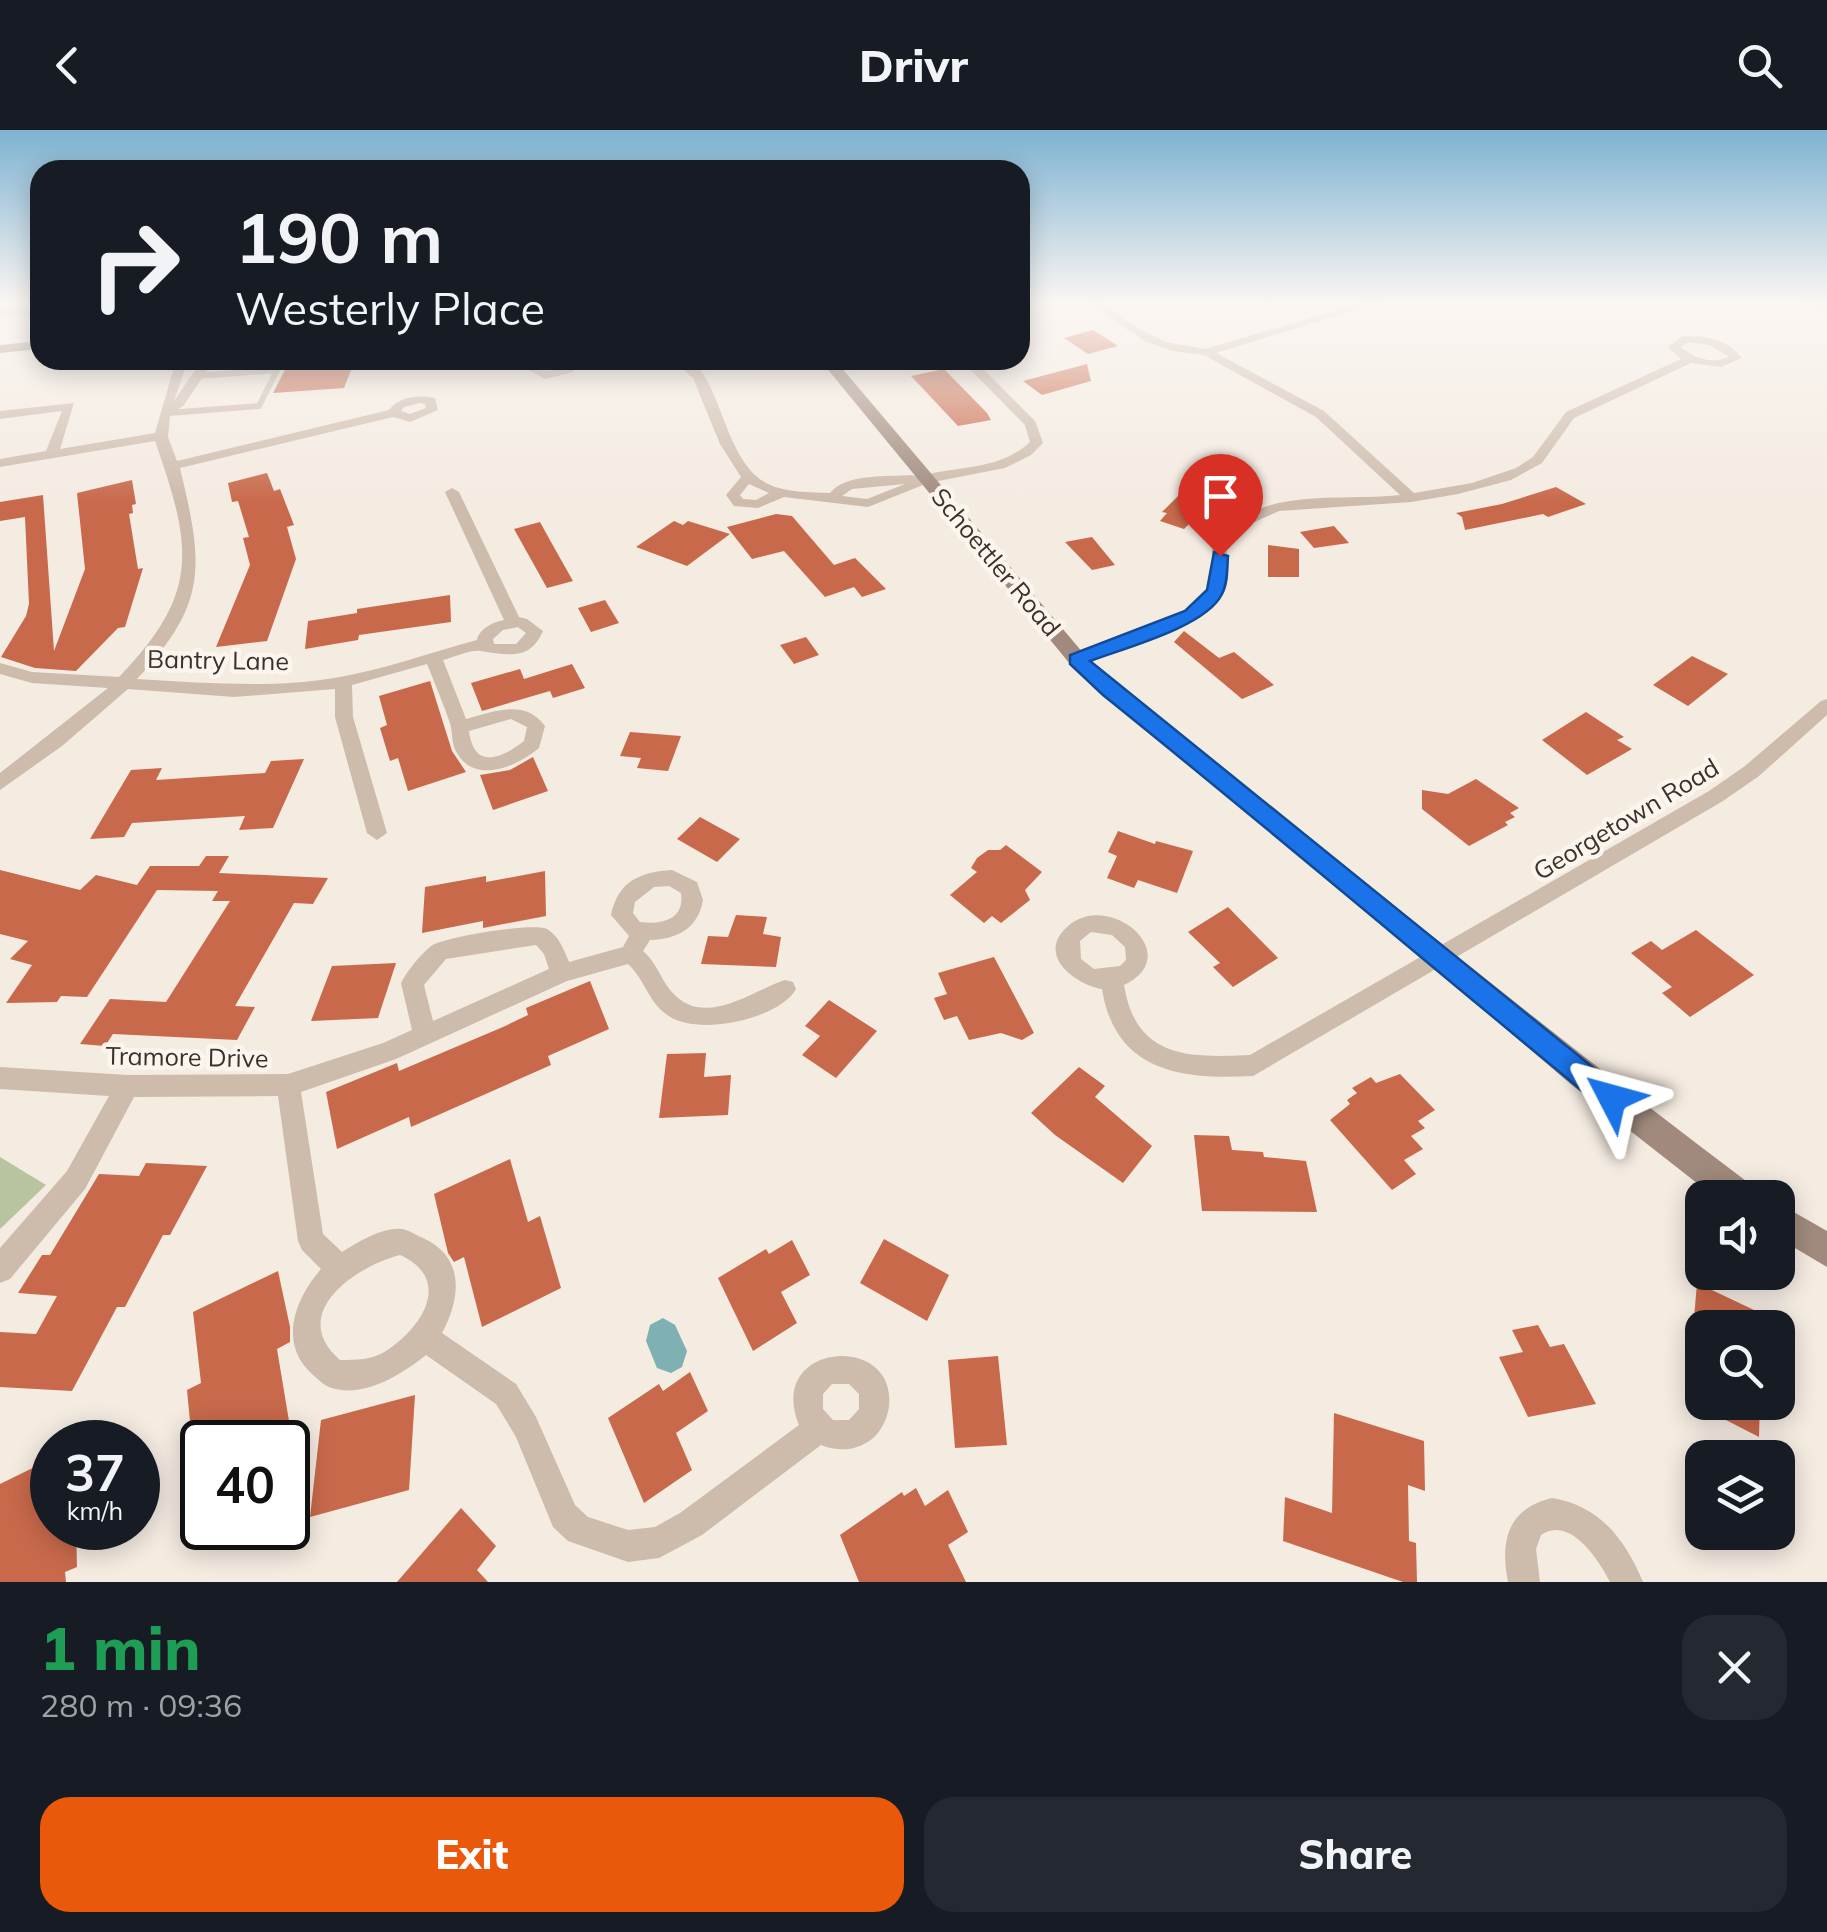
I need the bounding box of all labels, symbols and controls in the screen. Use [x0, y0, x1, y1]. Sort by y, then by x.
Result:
text: Drivr [859, 37, 968, 93]
icon: back [40, 38, 95, 93]
icon: search [1732, 38, 1787, 93]
text: 190 m [235, 193, 443, 281]
icon: right [70, 200, 200, 330]
text: Westerly Place [235, 280, 545, 336]
pin [1178, 454, 1263, 557]
icon: arrive [1193, 469, 1248, 524]
street label: Schoettler Road [925, 481, 1067, 642]
street label: Bantry Lane [147, 643, 289, 676]
street label: Georgetown Road [1527, 751, 1724, 886]
street label: Tramore Drive [105, 1040, 269, 1073]
position arrow [1560, 1046, 1664, 1150]
map controls [1685, 1180, 1795, 1550]
button: sound [1685, 1180, 1795, 1290]
button: search [1685, 1310, 1795, 1420]
speed limit sign: 40 [180, 1420, 310, 1550]
button: layers [1685, 1440, 1795, 1550]
text: 37 [65, 1441, 125, 1504]
text: km/h [67, 1495, 123, 1526]
text: 1 min [40, 1610, 201, 1685]
button: close [1682, 1615, 1787, 1720]
text: 280 m · 09:36 [40, 1685, 242, 1725]
button: Exit [40, 1797, 904, 1912]
button: Share [924, 1797, 1787, 1912]

